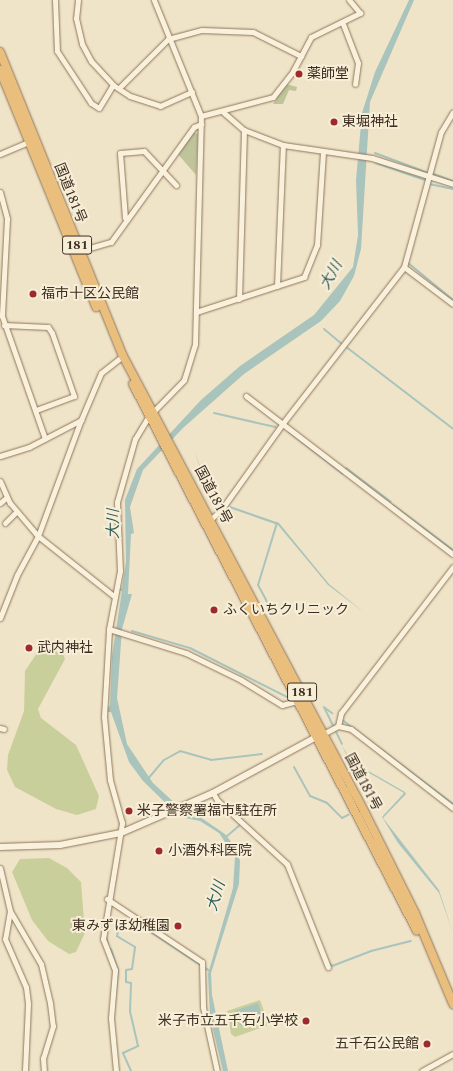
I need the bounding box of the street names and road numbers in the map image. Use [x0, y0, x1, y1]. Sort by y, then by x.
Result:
street label: 国道181号 [50, 161, 90, 225]
road number: 181 [62, 234, 92, 256]
street label: 国道181号 [191, 463, 235, 527]
road number: 181 [287, 681, 317, 703]
street label: 国道181号 [341, 750, 385, 814]

